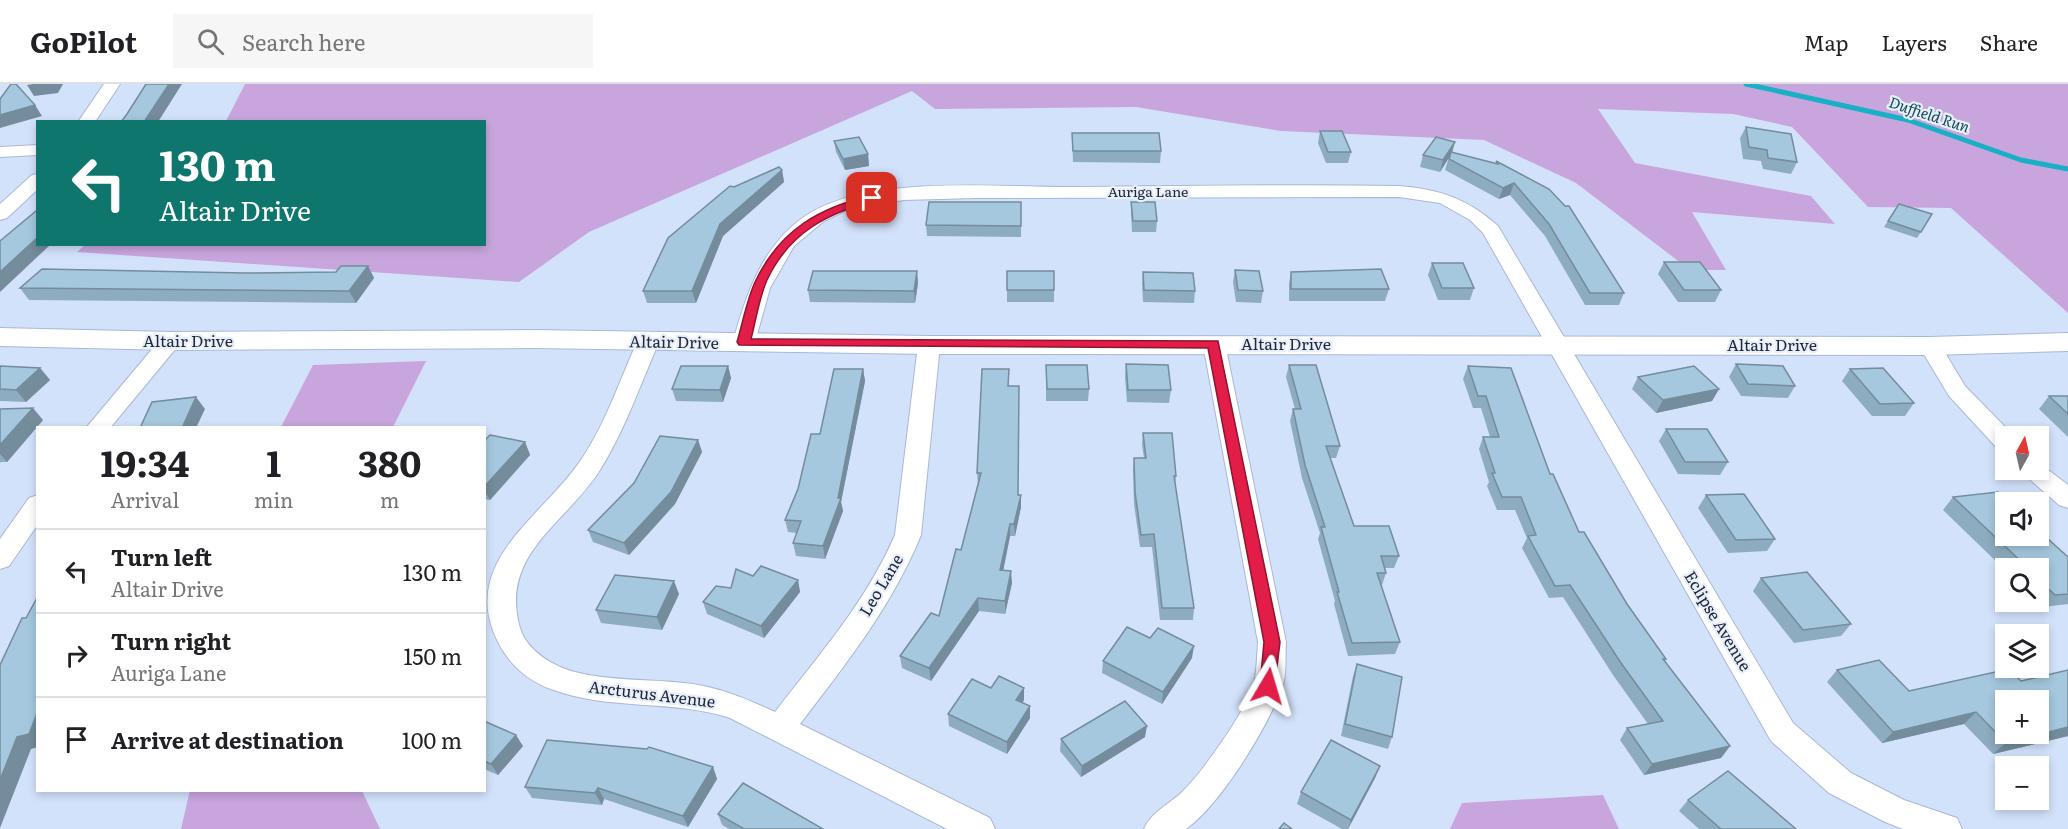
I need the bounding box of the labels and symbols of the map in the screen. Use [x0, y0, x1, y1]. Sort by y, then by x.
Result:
water label: Duffield Run [1886, 90, 1973, 137]
pin [846, 172, 897, 223]
street label: Auriga Lane [1108, 181, 1188, 201]
street label: Altair Drive [143, 328, 233, 352]
street label: Altair Drive [629, 328, 719, 354]
street label: Altair Drive [1241, 331, 1331, 355]
street label: Altair Drive [1727, 332, 1817, 356]
north arrow [1995, 426, 2049, 480]
street label: Leo Lane [852, 549, 908, 620]
street label: Eclipse Avenue [1679, 566, 1758, 675]
position arrow [1236, 654, 1300, 718]
street label: Arcturus Avenue [587, 673, 717, 713]

